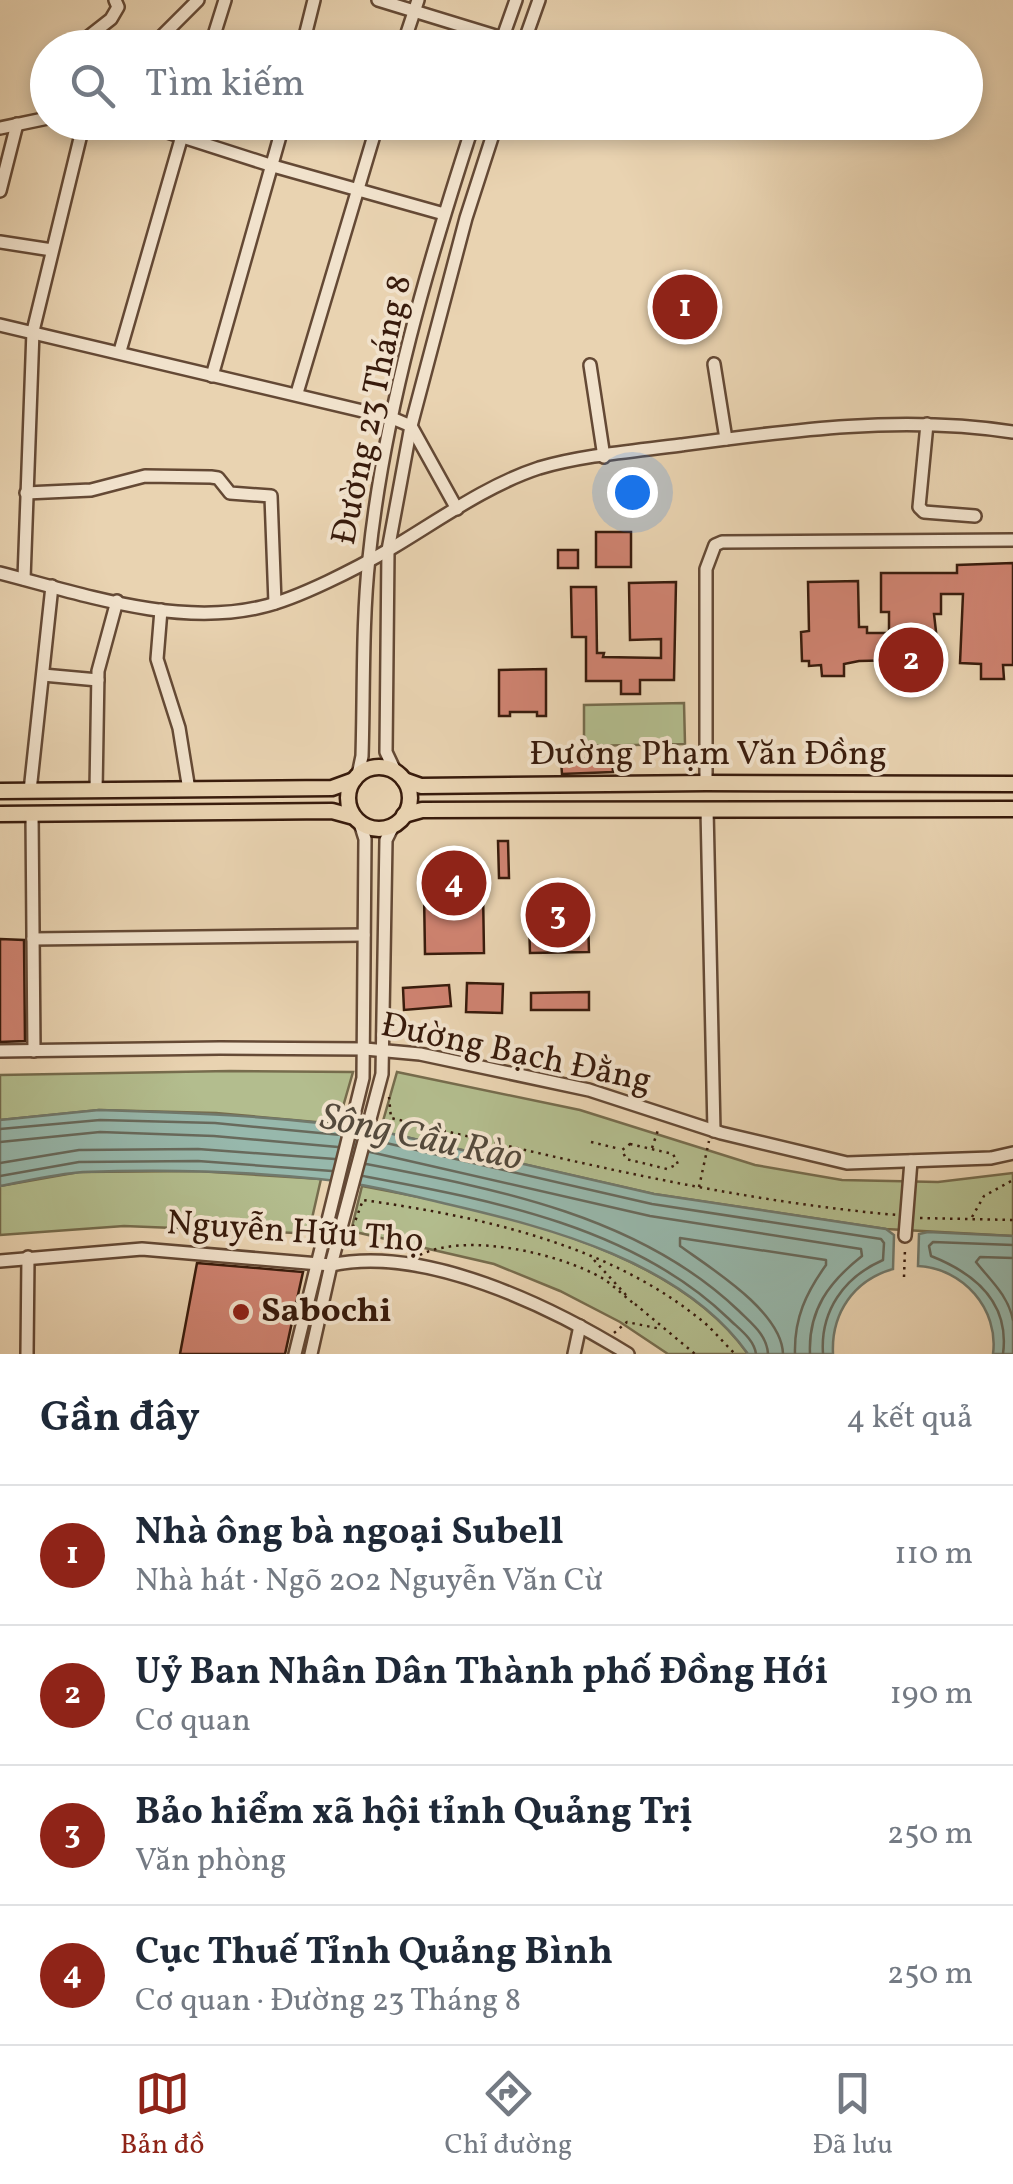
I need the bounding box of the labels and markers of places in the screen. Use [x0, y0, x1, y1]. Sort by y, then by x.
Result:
pin: 1 [652, 270, 718, 344]
pin: 2 [878, 622, 944, 698]
pin: 4 [422, 846, 486, 920]
pin: 3 [526, 878, 590, 952]
place label: Sabochi [261, 1288, 392, 1336]
marker: Sabochi [230, 1301, 252, 1323]

